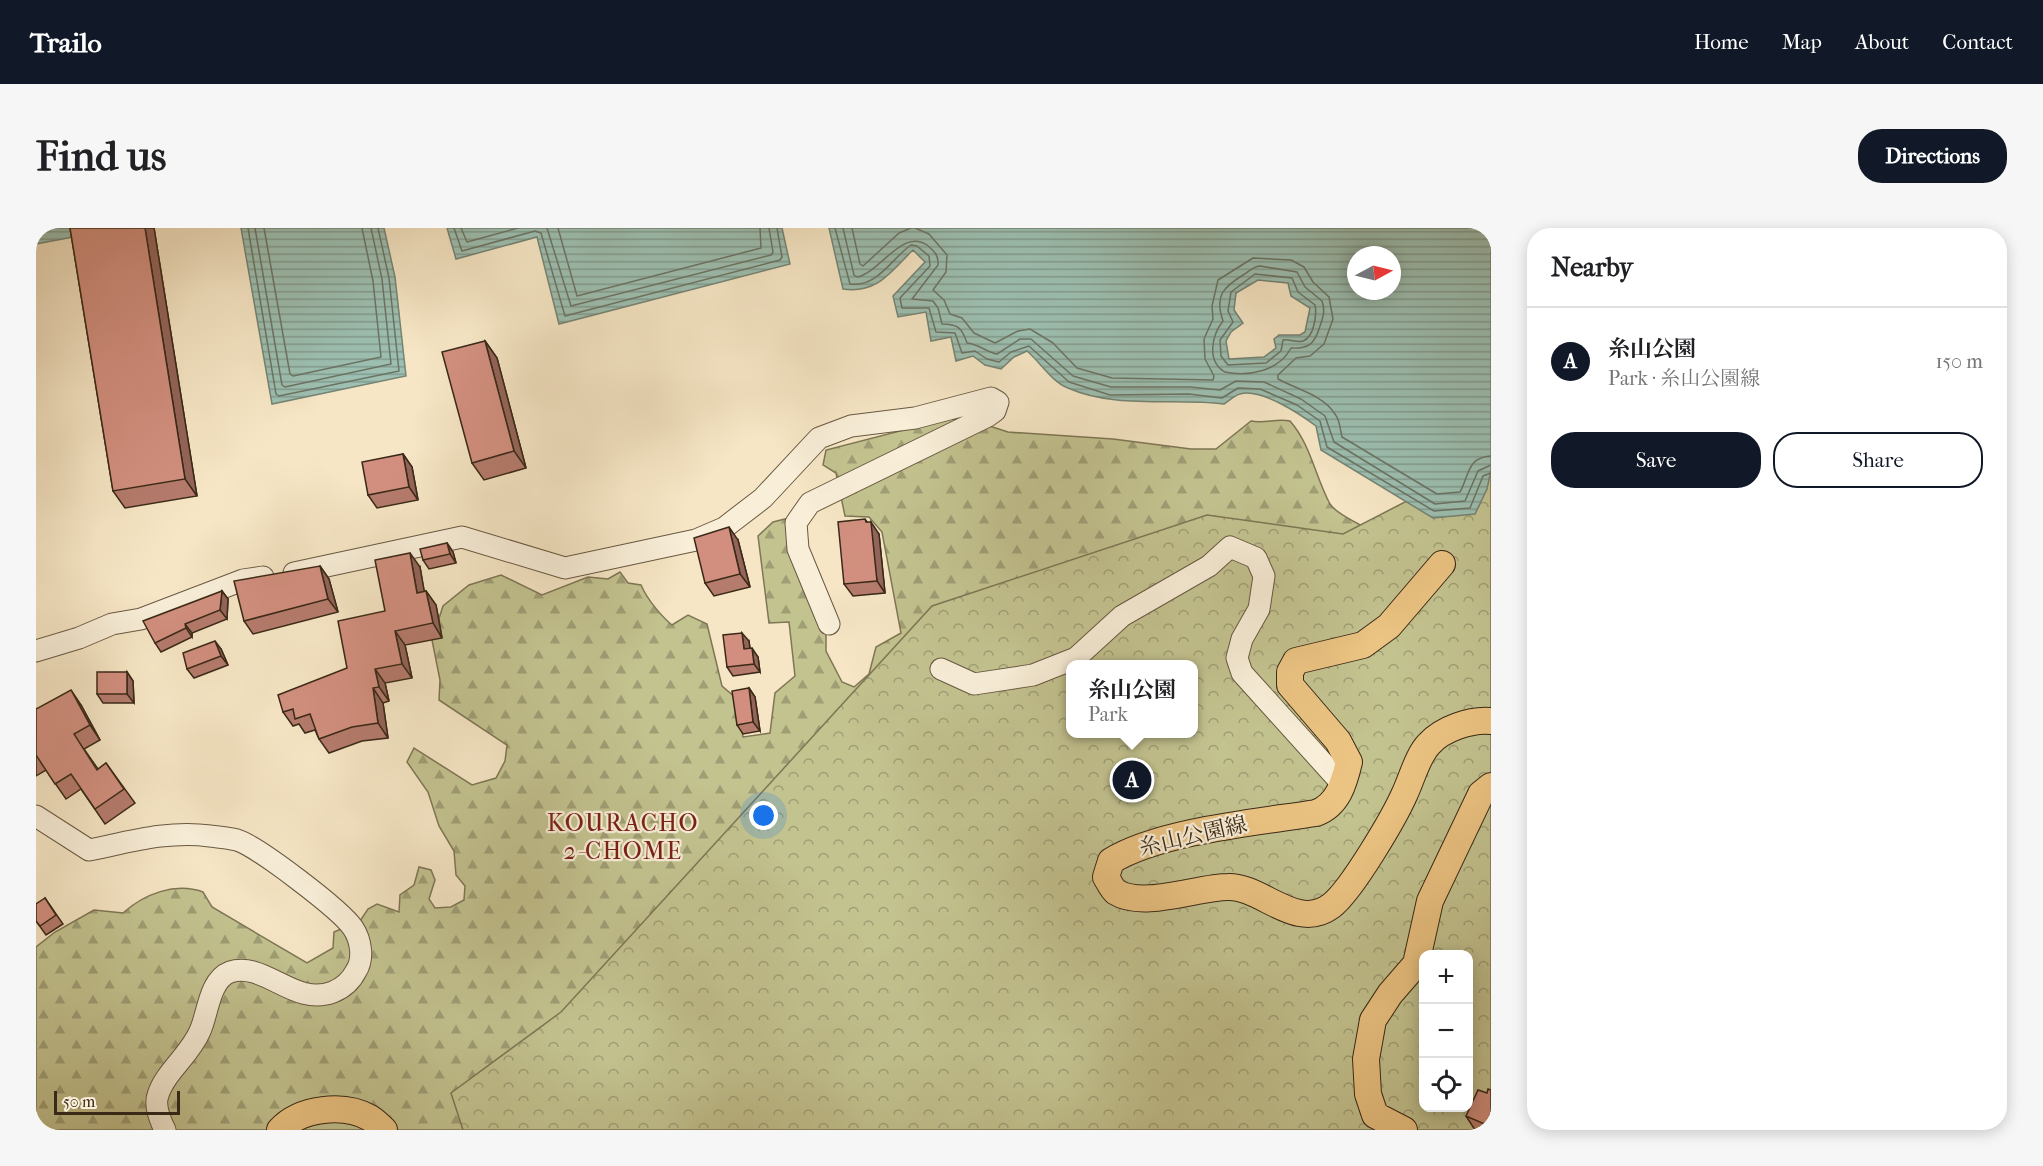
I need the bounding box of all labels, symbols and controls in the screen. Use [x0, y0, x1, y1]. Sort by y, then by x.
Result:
text: Trailo [30, 26, 102, 59]
text: Home [1694, 30, 1749, 54]
text: Map [1782, 30, 1822, 54]
text: About [1855, 30, 1909, 54]
text: Contact [1942, 30, 2013, 54]
button: Directions [1858, 129, 2007, 183]
text: Find us [36, 132, 166, 181]
north arrow [1347, 246, 1401, 300]
text: Nearby [1551, 252, 1633, 283]
text: 糸山公園 [1608, 336, 1696, 362]
text: A [1564, 350, 1577, 373]
text: 150 m [1935, 350, 1983, 373]
text: Park · 糸山公園線 [1608, 367, 1760, 390]
button: Save [1551, 432, 1761, 488]
button: Share [1773, 432, 1983, 488]
popup [1066, 660, 1198, 738]
text: 糸山公園 [1088, 677, 1176, 703]
text: Park [1088, 703, 1128, 726]
pin: A [1112, 758, 1152, 802]
your location [749, 801, 778, 830]
district label: KOURACHO 2-CHOME [547, 809, 699, 865]
street label: 糸山公園線 [1136, 811, 1250, 861]
map controls [1419, 950, 1473, 1112]
button: + [1419, 950, 1473, 1004]
button: − [1419, 1004, 1473, 1058]
button: locate [1419, 1058, 1473, 1112]
scale bar [54, 1088, 180, 1116]
text: 50 m [63, 1092, 95, 1111]

